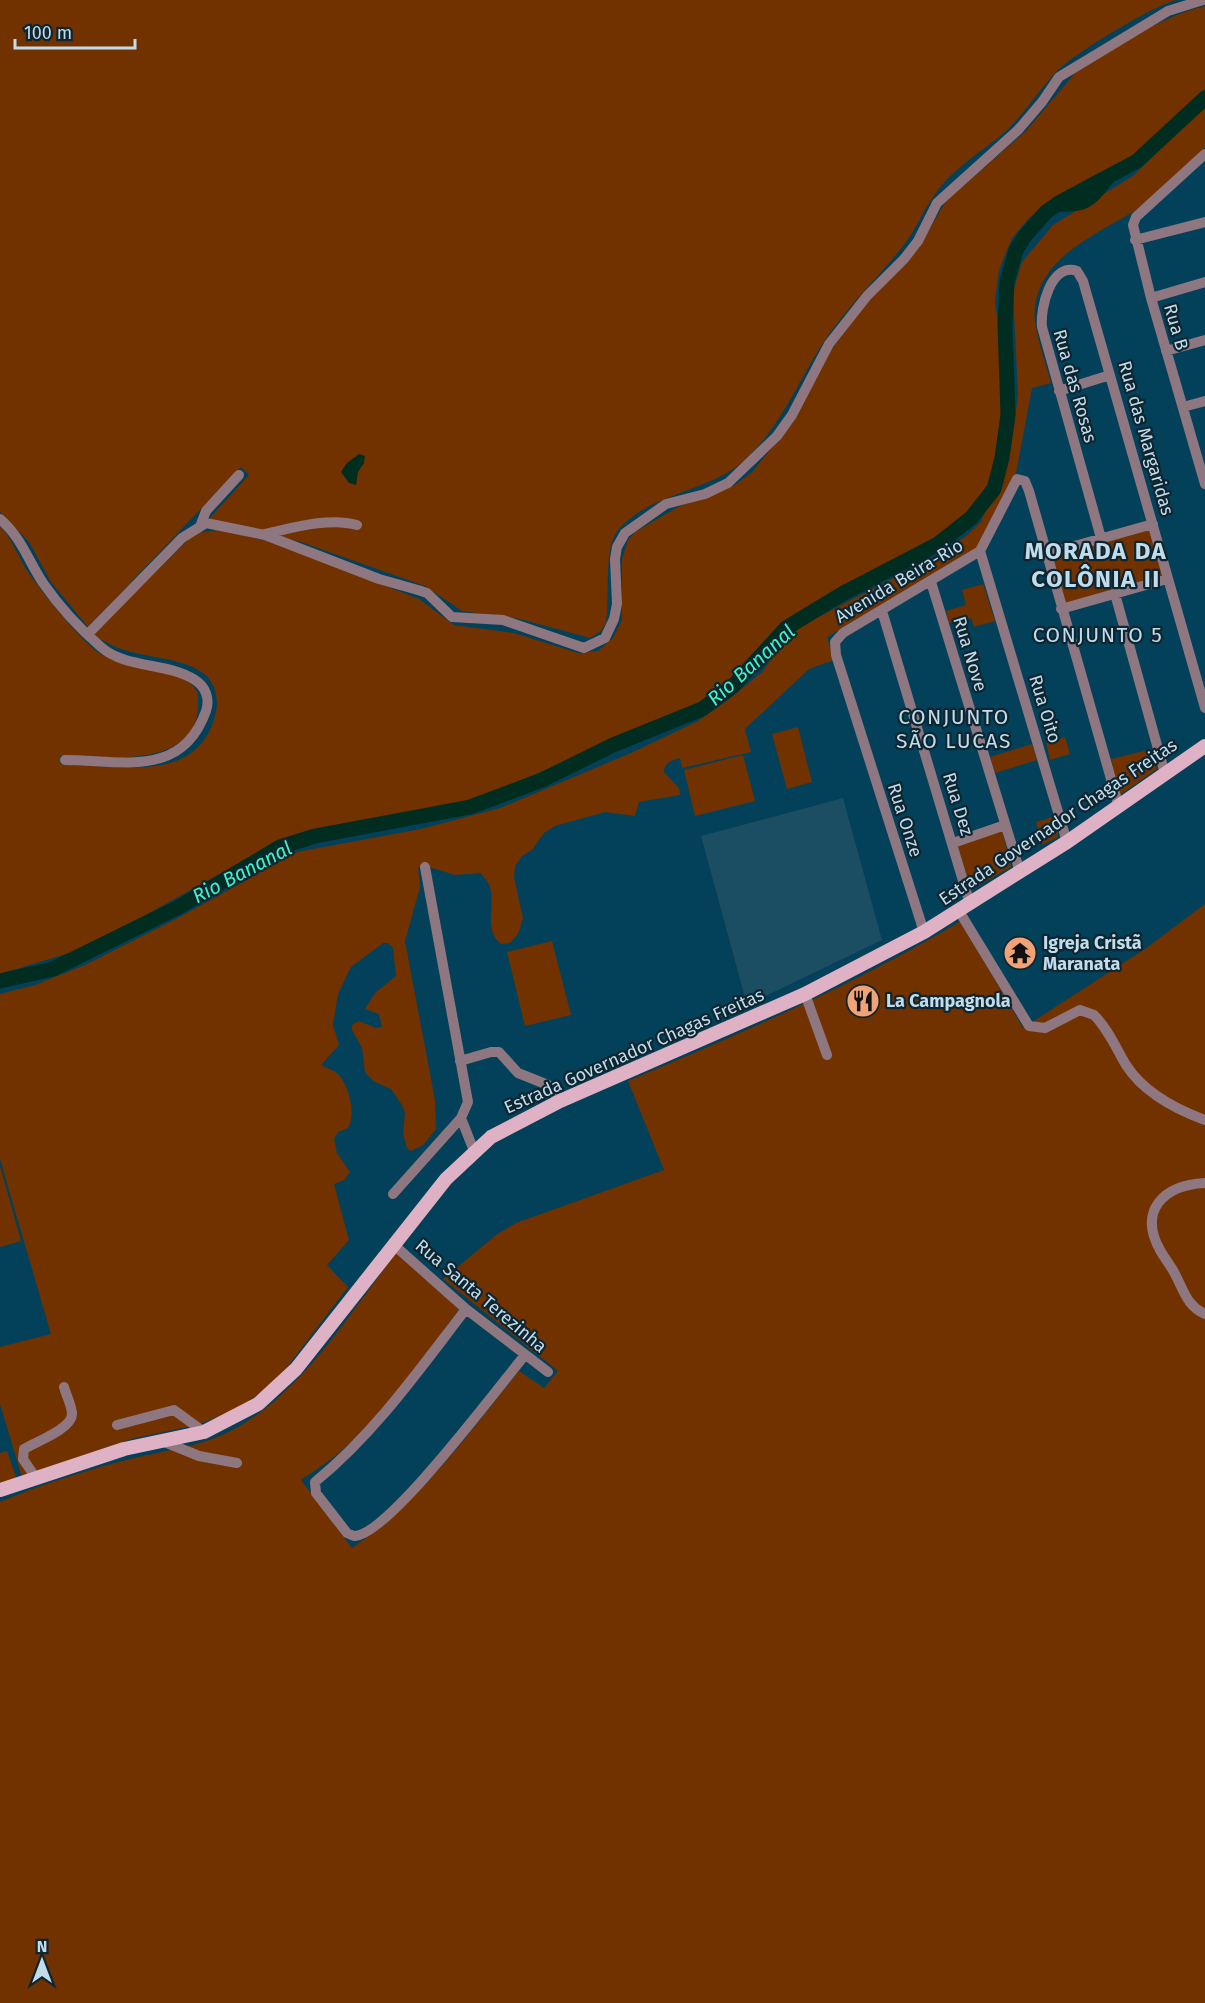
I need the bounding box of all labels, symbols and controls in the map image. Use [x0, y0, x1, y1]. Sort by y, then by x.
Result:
scale bar [15, 12, 135, 50]
text: 100 m [24, 22, 72, 44]
street label: Rua B [1159, 301, 1193, 353]
street label: Rua das Rosas [1048, 327, 1102, 445]
street label: Rua das Margaridas [1113, 358, 1179, 518]
street label: Avenida Beira-Rio [831, 534, 967, 628]
district label: MORADA DA COLÔNIA II [1025, 537, 1167, 593]
street label: Rua Nove [948, 614, 992, 694]
water label: Rio Bananal [702, 619, 800, 711]
district label: CONJUNTO 5 [1033, 622, 1163, 648]
street label: Rua Oito [1024, 672, 1066, 746]
district label: CONJUNTO SÃO LUCAS [896, 704, 1012, 754]
street label: Estrada Governador Chagas Freitas [935, 734, 1181, 910]
street label: Rua Dez [938, 770, 978, 838]
street label: Rua Onze [883, 780, 927, 860]
water label: Rio Bananal [188, 836, 296, 908]
place label: Igreja Cristã Maranata [1043, 932, 1142, 975]
temple icon: Igreja Cristã Maranata [1002, 935, 1038, 971]
restaurant icon: La Campagnola [845, 983, 881, 1019]
street label: Estrada Governador Chagas Freitas [501, 984, 767, 1118]
place label: La Campagnola [886, 990, 1011, 1012]
street label: Rua Santa Terezinha [411, 1235, 551, 1357]
north arrow [12, 1931, 72, 1991]
text: N [37, 1937, 47, 1956]

